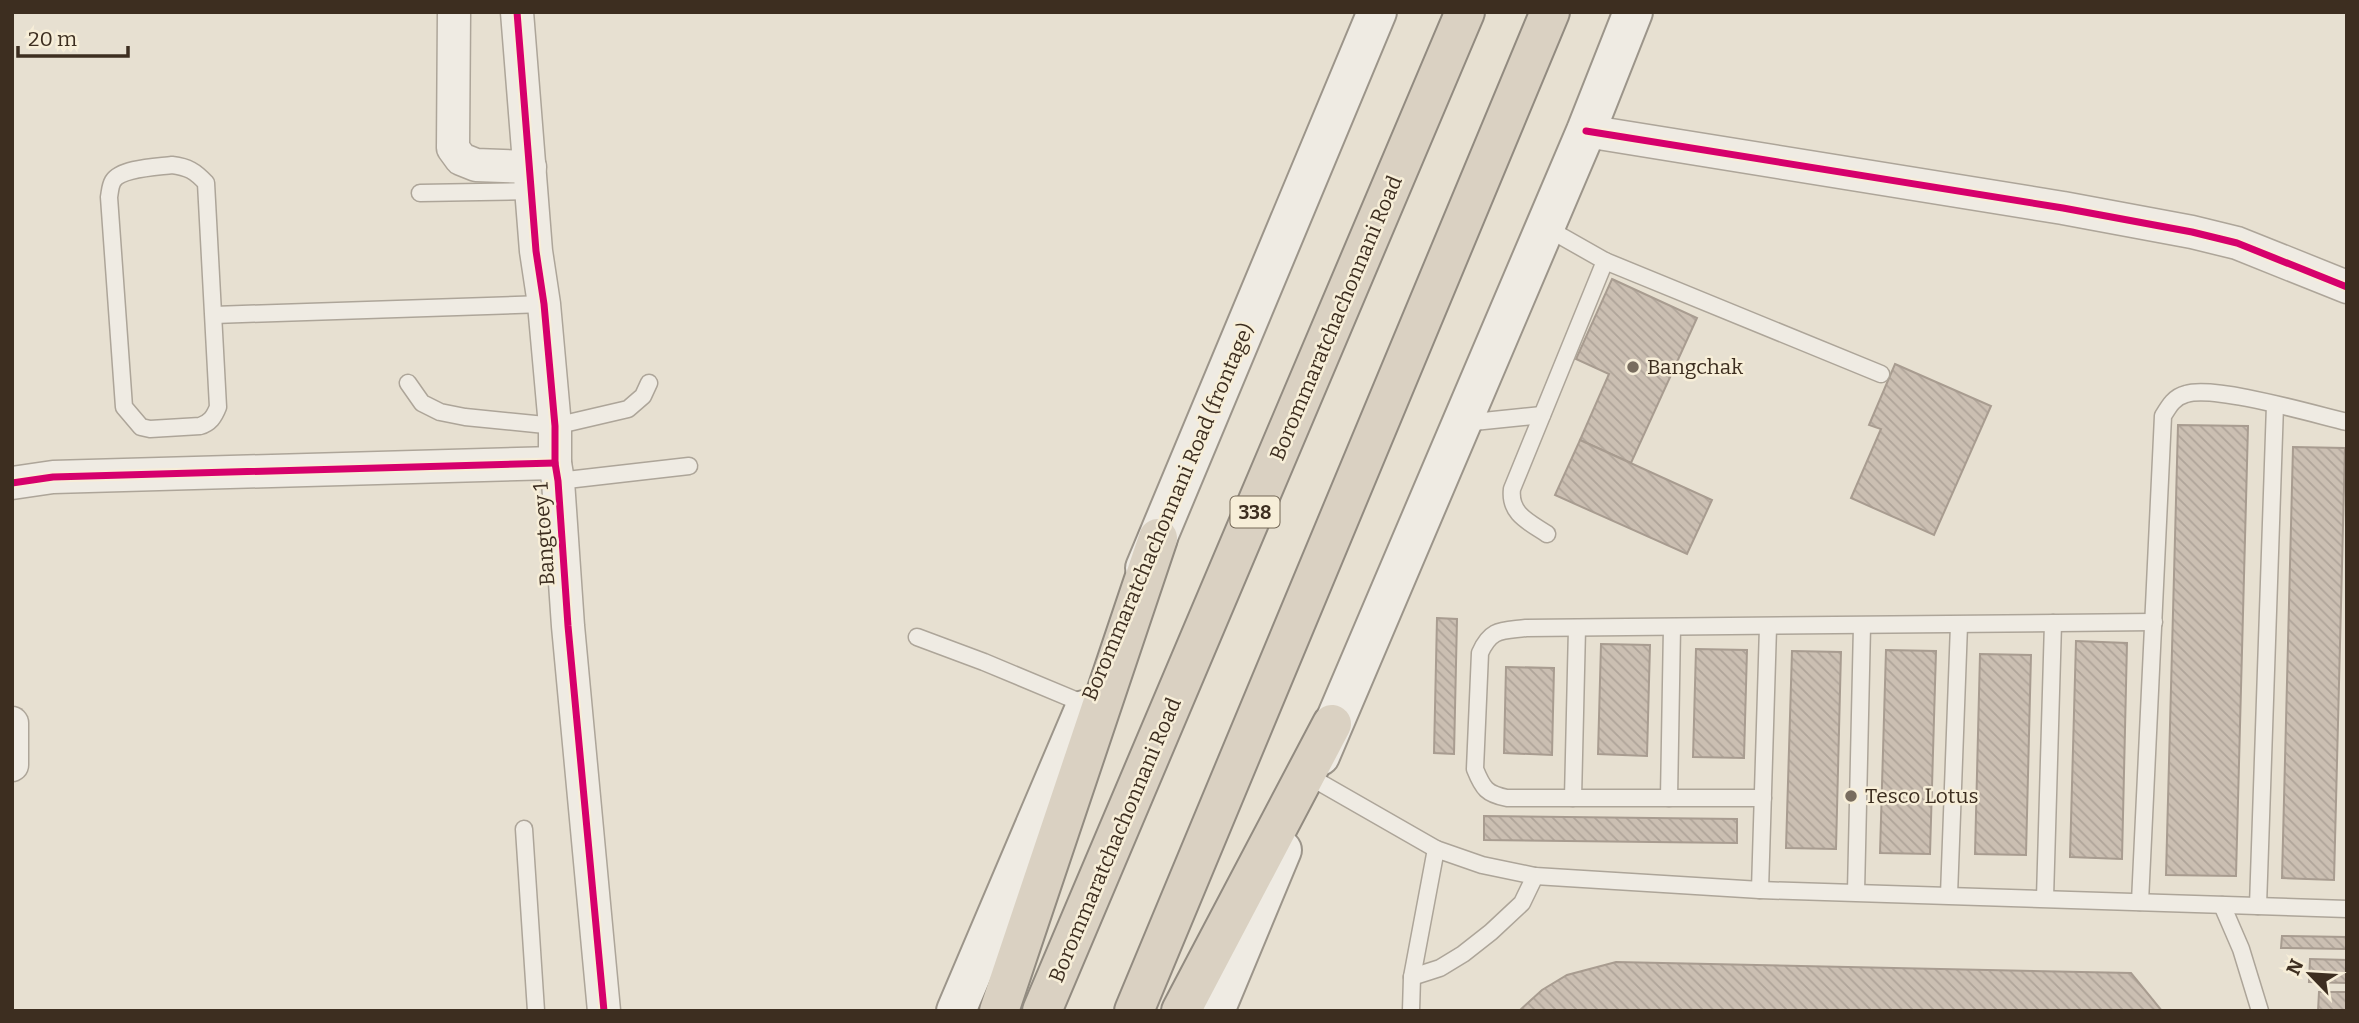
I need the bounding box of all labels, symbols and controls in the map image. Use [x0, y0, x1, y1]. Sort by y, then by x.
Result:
scale bar [18, 14, 128, 58]
text: 20 m [28, 26, 77, 52]
street label: Borommaratchachonnani Road [1264, 172, 1408, 464]
street label: Borommaratchachonnani Road (frontage) [1076, 319, 1260, 705]
place label: Bangchak [1647, 354, 1743, 380]
marker: Bangchak [1625, 359, 1641, 375]
street label: Bangtoey 1 [527, 481, 561, 587]
road number: 338 [1230, 496, 1280, 527]
street label: Borommaratchachonnani Road [1043, 694, 1187, 986]
place label: Tesco Lotus [1865, 783, 1979, 809]
marker: Tesco Lotus [1843, 788, 1859, 804]
north arrow [2275, 939, 2345, 1009]
text: N [2282, 955, 2309, 979]

